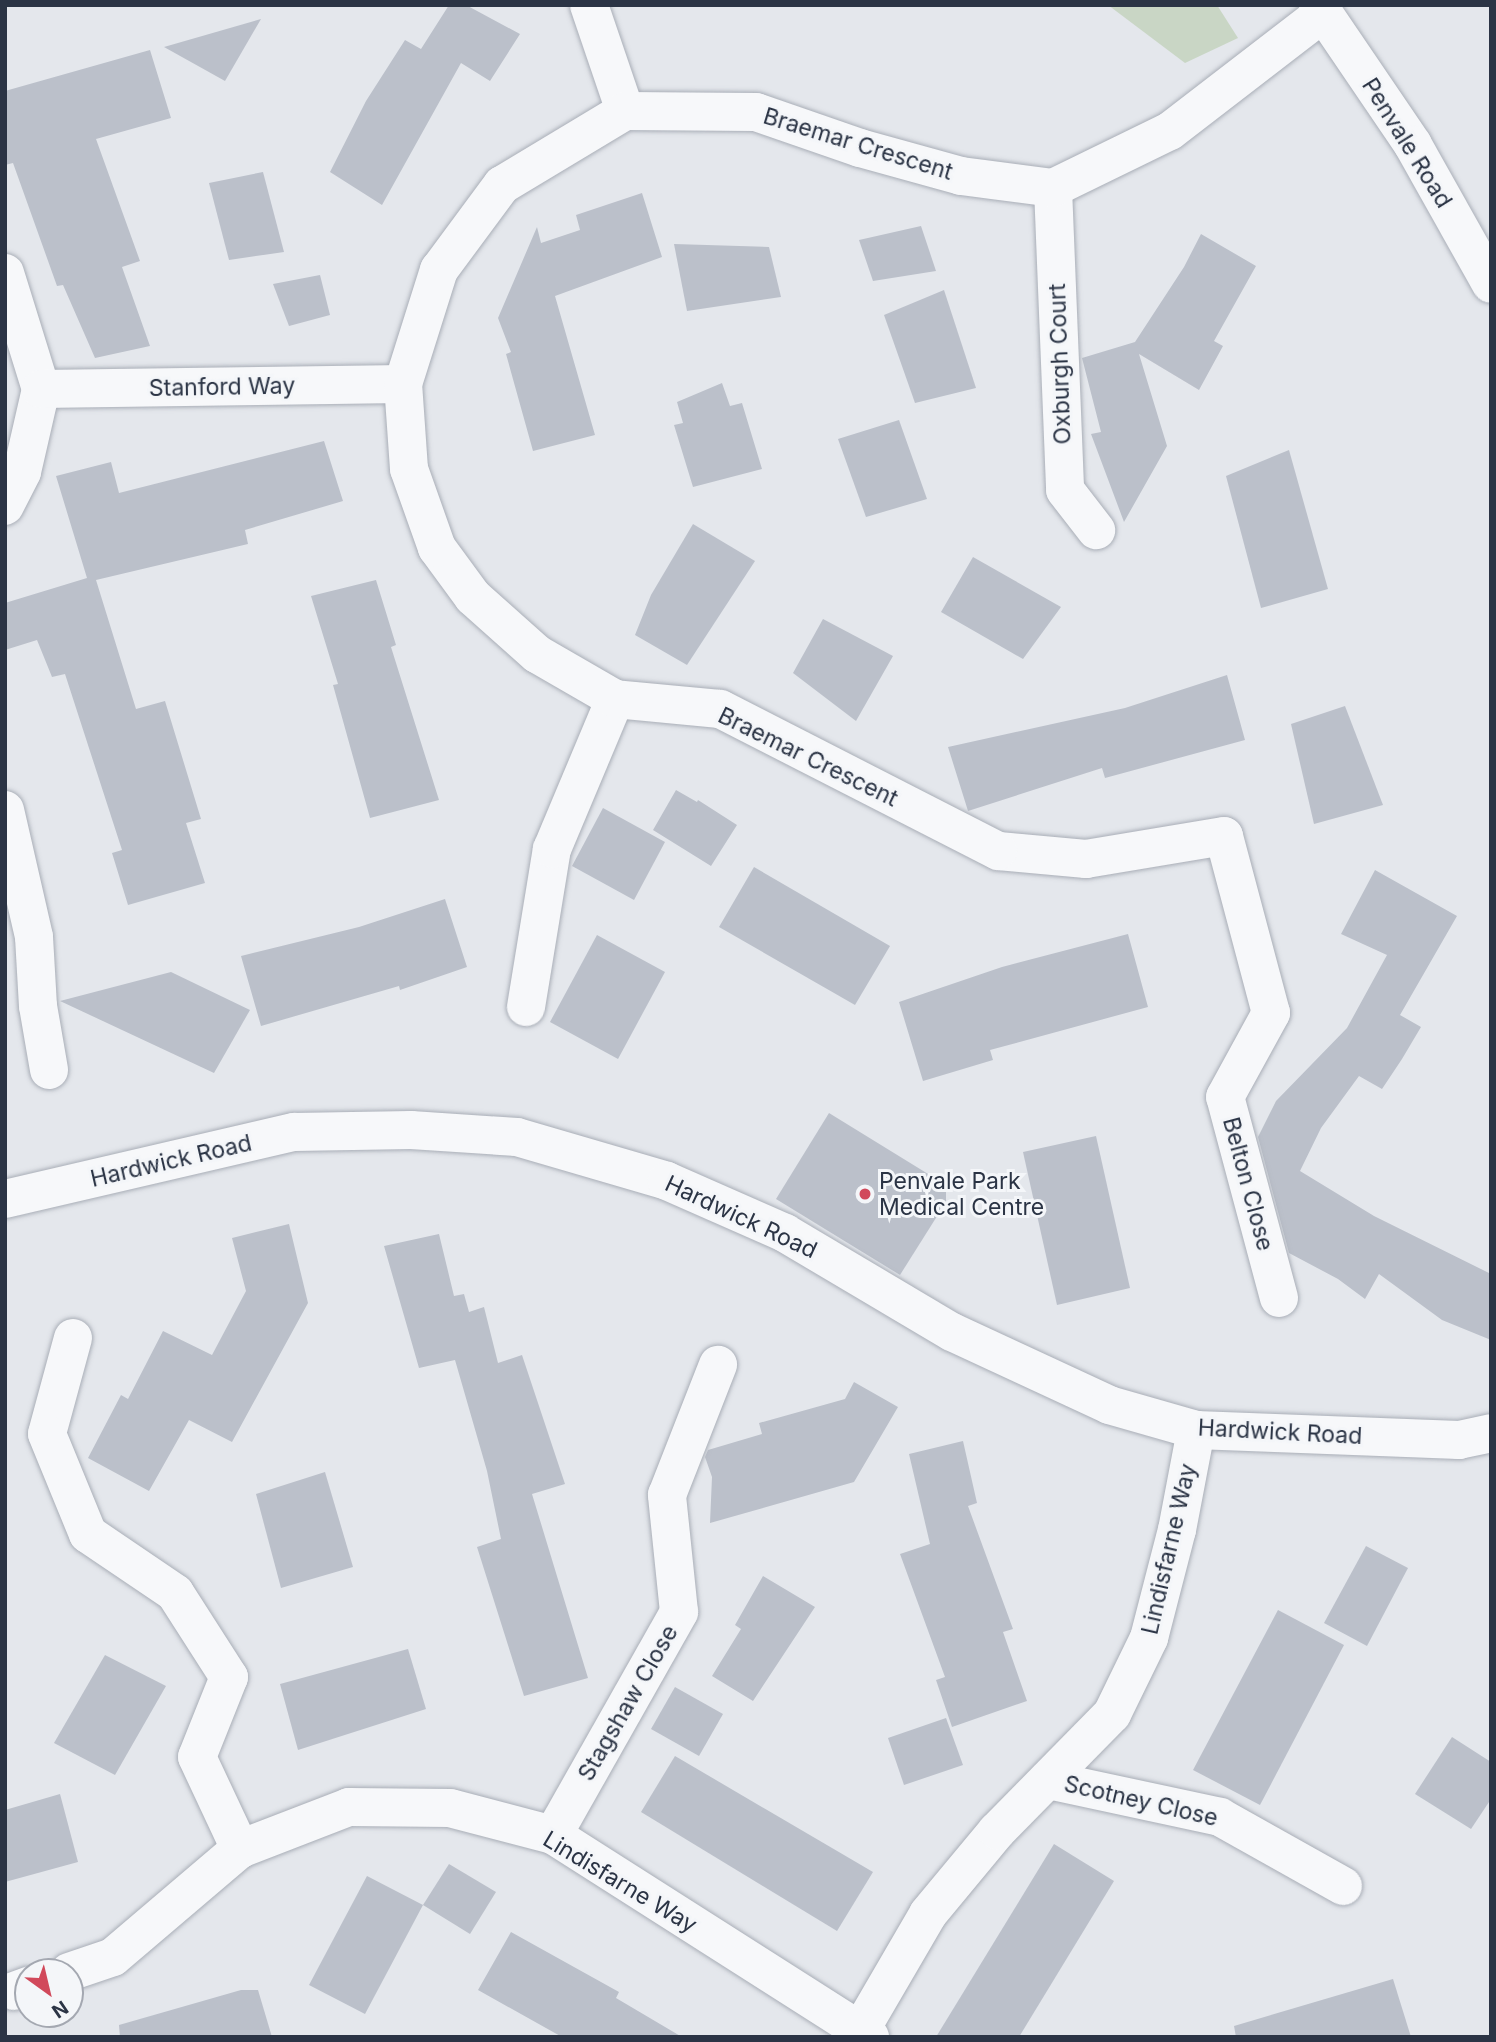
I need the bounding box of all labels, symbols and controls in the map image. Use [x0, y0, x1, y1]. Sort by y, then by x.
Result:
street label: Penvale Road [1356, 73, 1458, 213]
street label: Braemar Crescent [760, 102, 956, 186]
street label: Oxburgh Court [1043, 283, 1077, 445]
street label: Stanford Way [149, 372, 295, 402]
street label: Braemar Crescent [714, 702, 902, 812]
street label: Belton Close [1217, 1114, 1279, 1254]
street label: Hardwick Road [88, 1129, 254, 1193]
place label: Penvale Park Medical Centre [879, 1167, 1044, 1221]
street label: Hardwick Road [661, 1170, 821, 1264]
marker: Penvale Park Medical Centre [857, 1186, 873, 1202]
street label: Hardwick Road [1197, 1414, 1363, 1450]
street label: Lindisfarne Way [1136, 1461, 1202, 1637]
street label: Stagshaw Close [572, 1620, 684, 1786]
street label: Scotney Close [1061, 1770, 1221, 1832]
street label: Lindisfarne Way [538, 1825, 702, 1939]
north arrow [14, 1958, 84, 2028]
text: N [47, 1996, 72, 2023]

